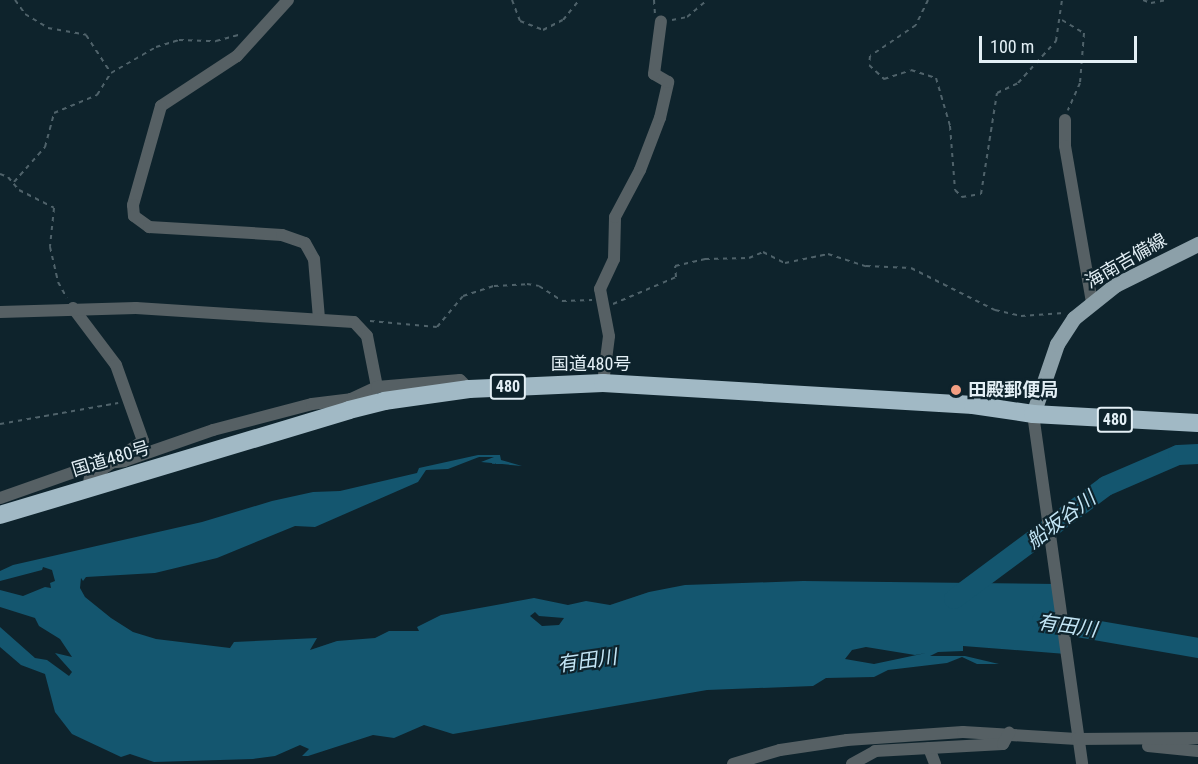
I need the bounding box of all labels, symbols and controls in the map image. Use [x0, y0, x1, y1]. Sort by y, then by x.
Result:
scale bar [982, 24, 1140, 62]
text: 100 m [990, 36, 1034, 57]
street label: 海南吉備線 [1082, 229, 1170, 293]
street label: 国道480号 [551, 353, 631, 375]
road number: 480 [488, 374, 528, 400]
place label: 田殿郵便局 [968, 379, 1058, 401]
marker: 田殿郵便局 [949, 383, 963, 397]
road number: 480 [1096, 407, 1134, 433]
street label: 国道480号 [69, 437, 153, 481]
water label: 船坂谷川 [1022, 486, 1100, 554]
water label: 有田川 [1036, 610, 1098, 642]
water label: 有田川 [556, 645, 618, 677]

